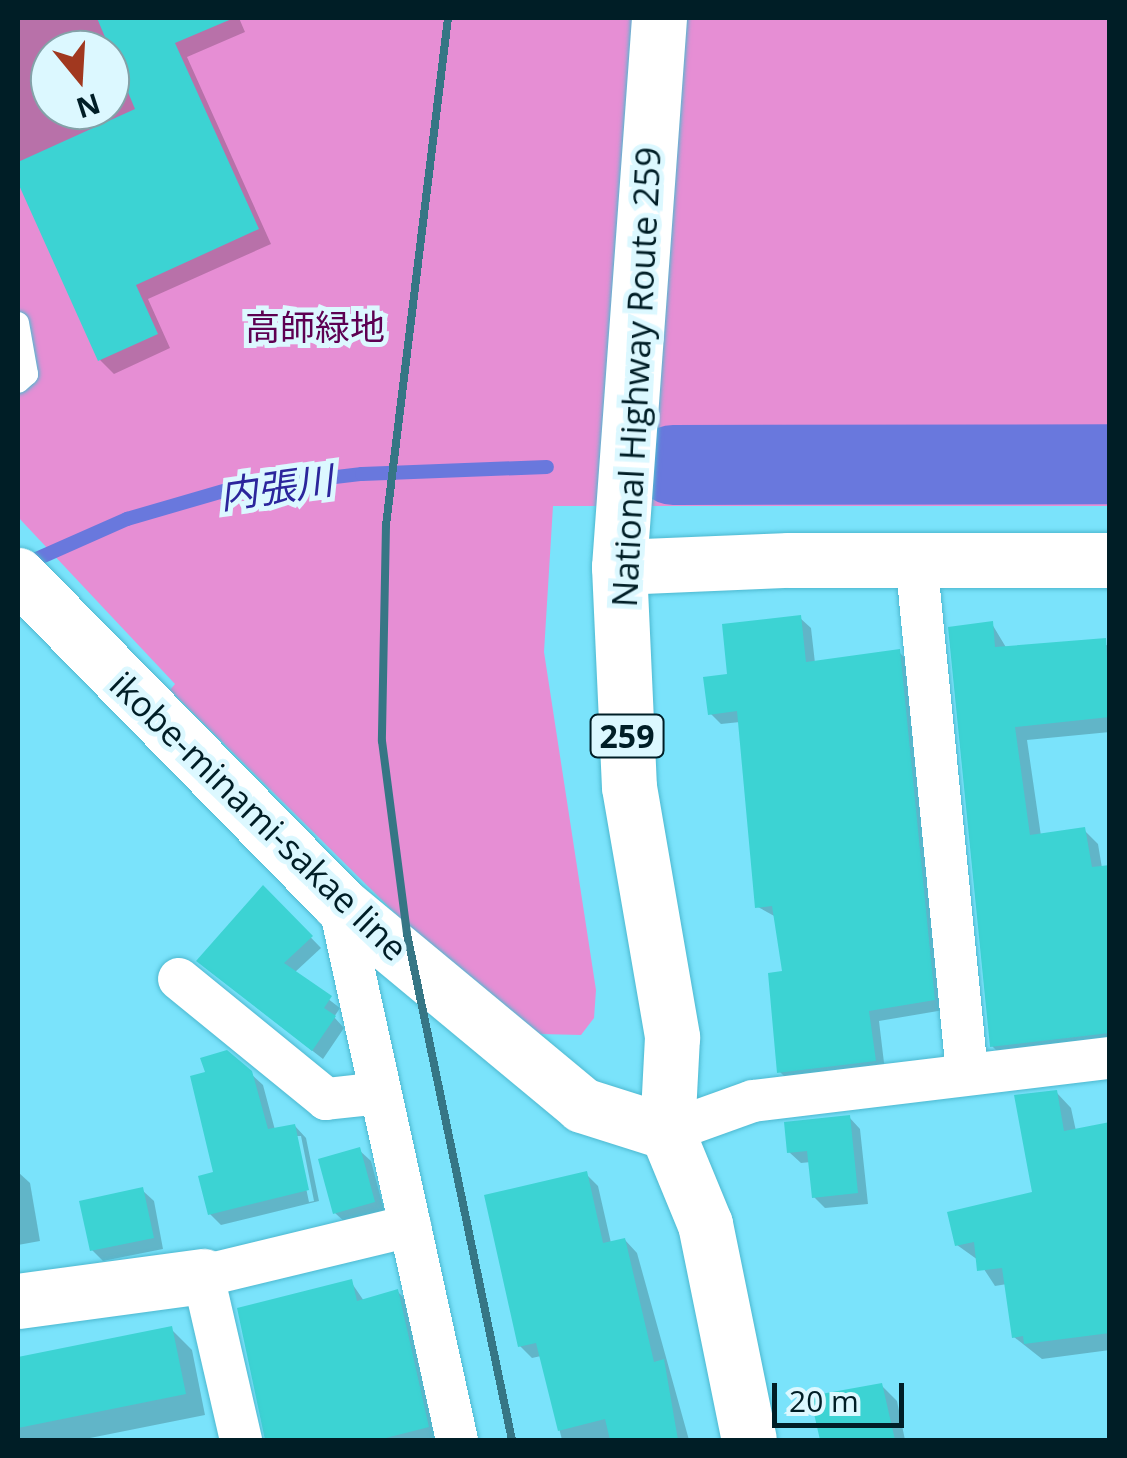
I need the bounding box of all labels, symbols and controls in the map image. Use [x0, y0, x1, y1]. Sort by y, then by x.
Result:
north arrow [30, 30, 130, 130]
text: N [72, 85, 105, 128]
street label: National Highway Route 259 [603, 146, 669, 608]
park label: 高師緑地 [245, 306, 385, 348]
water label: 内張川 [216, 456, 336, 518]
street label: ikobe-minami-sakae line [102, 663, 416, 969]
road number: 259 [590, 709, 664, 763]
scale bar [777, 1363, 910, 1425]
text: 20 m [789, 1380, 859, 1421]

